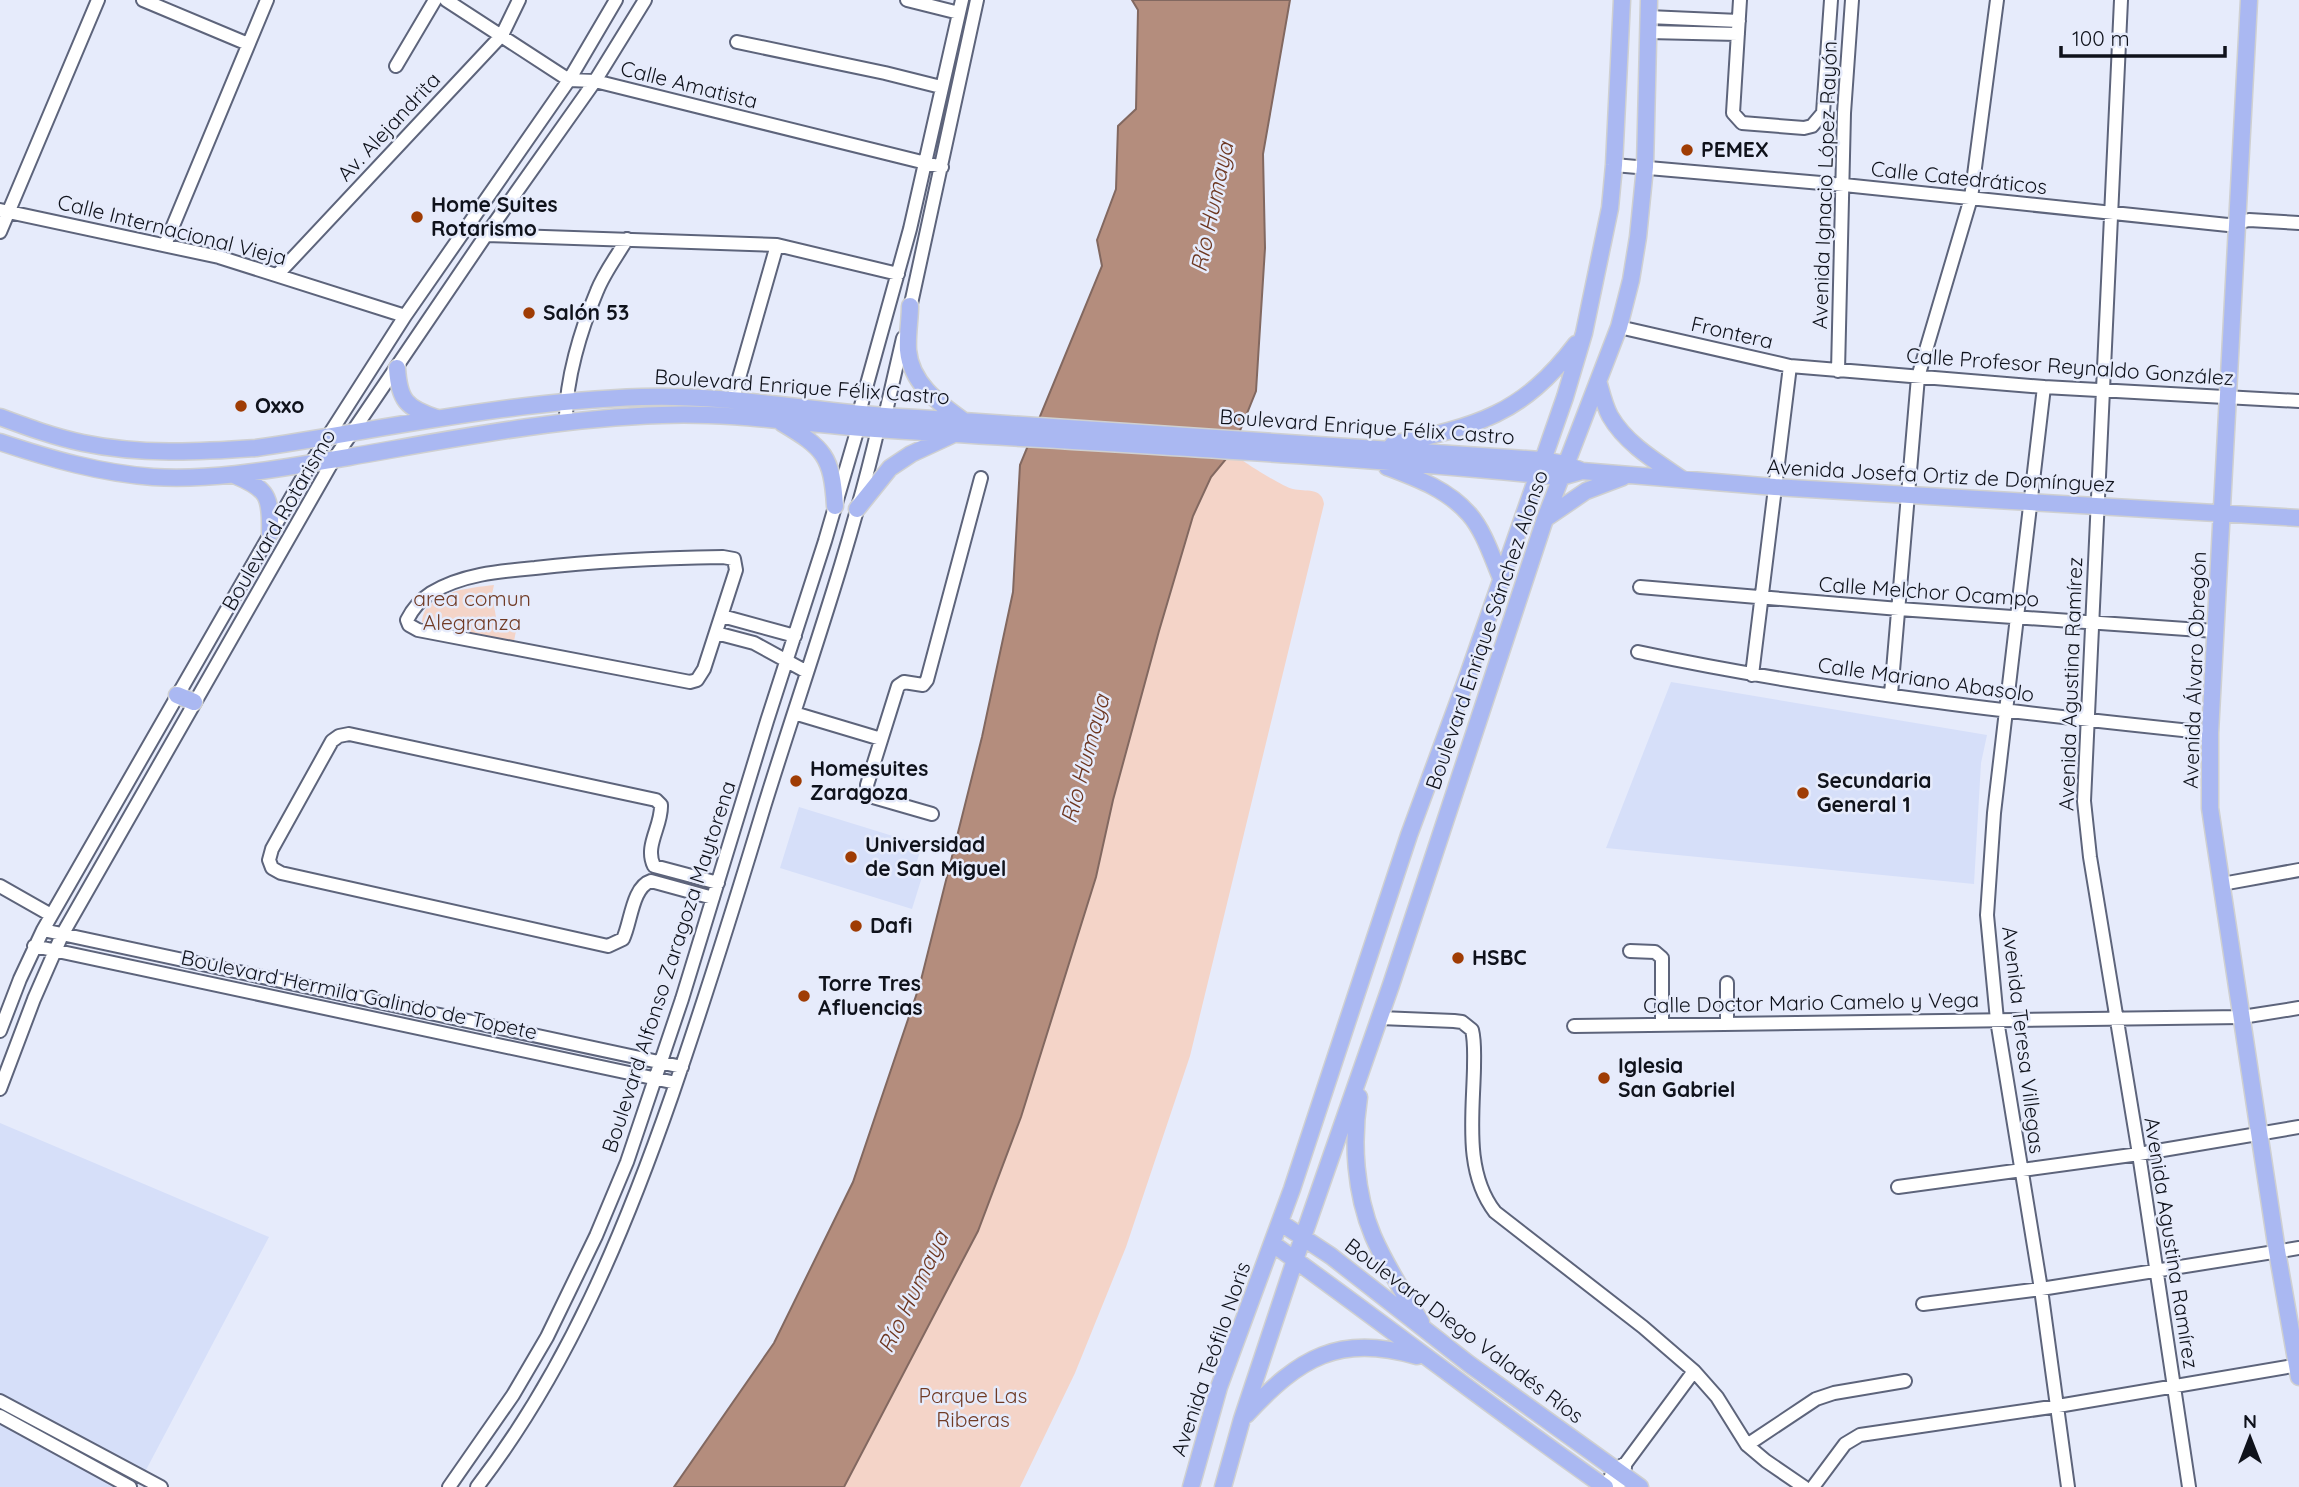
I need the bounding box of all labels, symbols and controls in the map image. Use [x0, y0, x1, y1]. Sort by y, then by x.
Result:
scale bar [2061, 14, 2226, 58]
text: 100 m [2072, 25, 2130, 51]
street label: Avenida Ignacio López Rayón [1806, 40, 1842, 330]
street label: Calle Amatista [618, 54, 760, 114]
street label: Av. Alejandrita [331, 66, 445, 186]
place label: PEMEX [1701, 136, 1769, 162]
water label: Río Humaya [1184, 138, 1240, 275]
marker: PEMEX [1679, 142, 1695, 158]
street label: Calle Catedráticos [1870, 155, 2049, 199]
street label: Calle Internacional Vieja [55, 188, 289, 270]
place label: Home Suites Rotarismo [431, 191, 558, 241]
marker: Home Suites Rotarismo [409, 209, 425, 225]
place label: Salón 53 [543, 299, 629, 325]
marker: Salón 53 [521, 305, 537, 321]
street label: Frontera [1689, 310, 1776, 354]
street label: Calle Profesor Reynaldo González [1905, 342, 2235, 390]
street label: Boulevard Enrique Félix Castro [654, 363, 951, 409]
place label: Oxxo [255, 392, 304, 418]
marker: Oxxo [233, 398, 249, 414]
street label: Boulevard Enrique Félix Castro [1219, 403, 1516, 449]
street label: Boulevard Rotarismo [216, 424, 341, 615]
street label: Avenida Josefa Ortiz de Domínguez [1766, 453, 2116, 497]
street label: Boulevard Enrique Sánchez Alonso [1419, 467, 1553, 793]
street label: Avenida Álvaro Obregón [2177, 551, 2211, 789]
street label: Avenida Agustina Ramírez [2053, 556, 2087, 811]
street label: Calle Melchor Ocampo [1818, 570, 2040, 612]
park label: area comun Alegranza [413, 585, 531, 635]
street label: Calle Mariano Abasolo [1816, 651, 2036, 707]
water label: Río Humaya [1053, 690, 1116, 826]
place label: Homesuites Zaragoza [810, 755, 928, 805]
place label: Secundaria General 1 [1817, 767, 1931, 817]
marker: Homesuites Zaragoza [788, 773, 804, 789]
street label: Boulevard Alfonso Zaragoza Maytorena [596, 778, 741, 1156]
marker: Secundaria General 1 [1795, 785, 1811, 801]
place label: Universidad de San Miguel [865, 831, 1006, 881]
marker: Universidad de San Miguel [843, 849, 859, 865]
place label: Dafi [870, 912, 912, 938]
marker: Dafi [848, 918, 864, 934]
street label: Avenida Teresa Villegas [1997, 925, 2051, 1155]
street label: Boulevard Hermila Galindo de Topete [179, 944, 540, 1045]
place label: HSBC [1472, 944, 1527, 970]
marker: HSBC [1450, 950, 1466, 966]
place label: Torre Tres Afluencias [818, 970, 923, 1020]
street label: Calle Doctor Mario Camelo y Vega [1643, 986, 1979, 1018]
marker: Torre Tres Afluencias [796, 988, 812, 1004]
place label: Iglesia San Gabriel [1618, 1052, 1736, 1102]
marker: Iglesia San Gabriel [1596, 1070, 1612, 1086]
street label: Avenida Agustina Ramírez [2139, 1115, 2205, 1370]
water label: Río Humaya [871, 1225, 955, 1357]
street label: Boulevard Diego Valadés Ríos [1340, 1232, 1589, 1429]
street label: Avenida Teófilo Noris [1165, 1258, 1256, 1459]
park label: Parque Las Riberas [919, 1382, 1027, 1432]
north arrow [2215, 1403, 2285, 1473]
text: N [2243, 1409, 2257, 1433]

